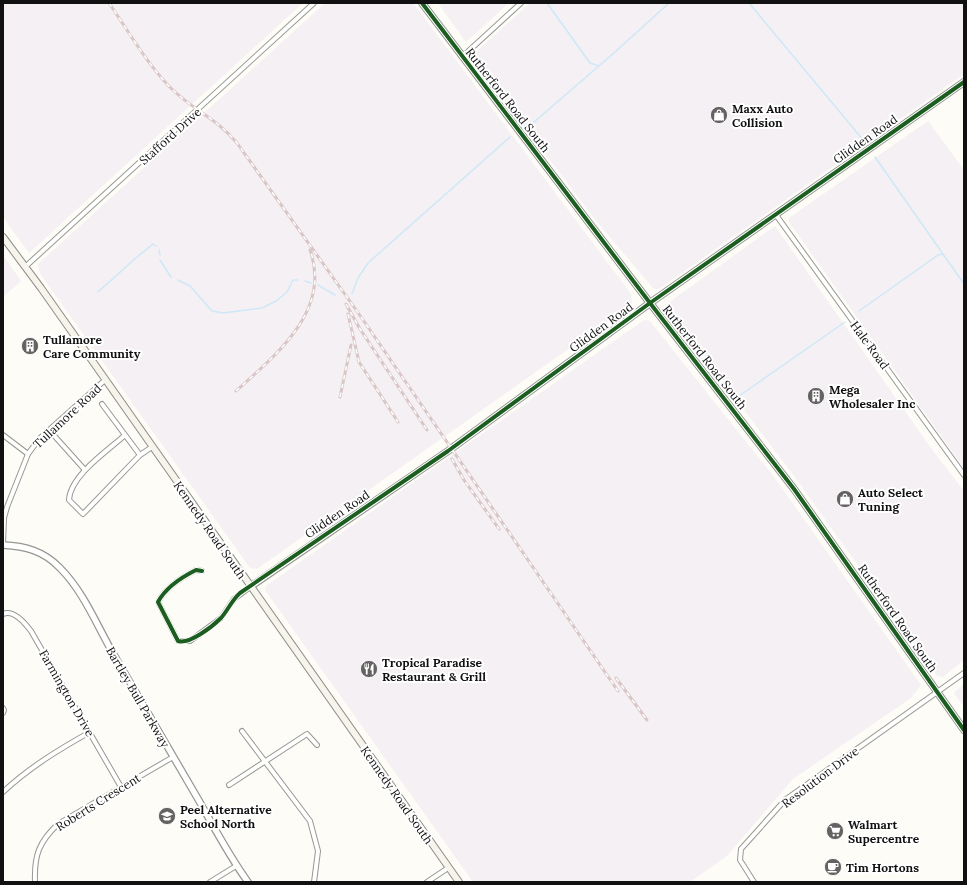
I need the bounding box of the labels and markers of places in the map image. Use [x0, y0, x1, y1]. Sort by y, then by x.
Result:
place label: Maxx Auto Collision [732, 101, 793, 130]
shop icon: Maxx Auto Collision [709, 105, 729, 125]
place label: Tullamore Care Community [43, 332, 141, 361]
building icon: Tullamore Care Community [20, 336, 40, 356]
place label: Mega Wholesaler Inc [829, 382, 916, 411]
building icon: Mega Wholesaler Inc [806, 386, 826, 406]
place label: Auto Select Tuning [858, 485, 924, 514]
shop icon: Auto Select Tuning [835, 489, 855, 509]
place label: Tropical Paradise Restaurant & Grill [382, 655, 486, 684]
restaurant icon: Tropical Paradise Restaurant & Grill [359, 659, 379, 679]
place label: Peel Alternative School North [180, 802, 272, 831]
school or university icon: Peel Alternative School North [157, 806, 177, 826]
place label: Walmart Supercentre [848, 817, 920, 846]
supermarket icon: Walmart Supercentre [825, 821, 845, 841]
cafe icon: Tim Hortons [823, 857, 843, 877]
place label: Tim Hortons [846, 860, 919, 875]

